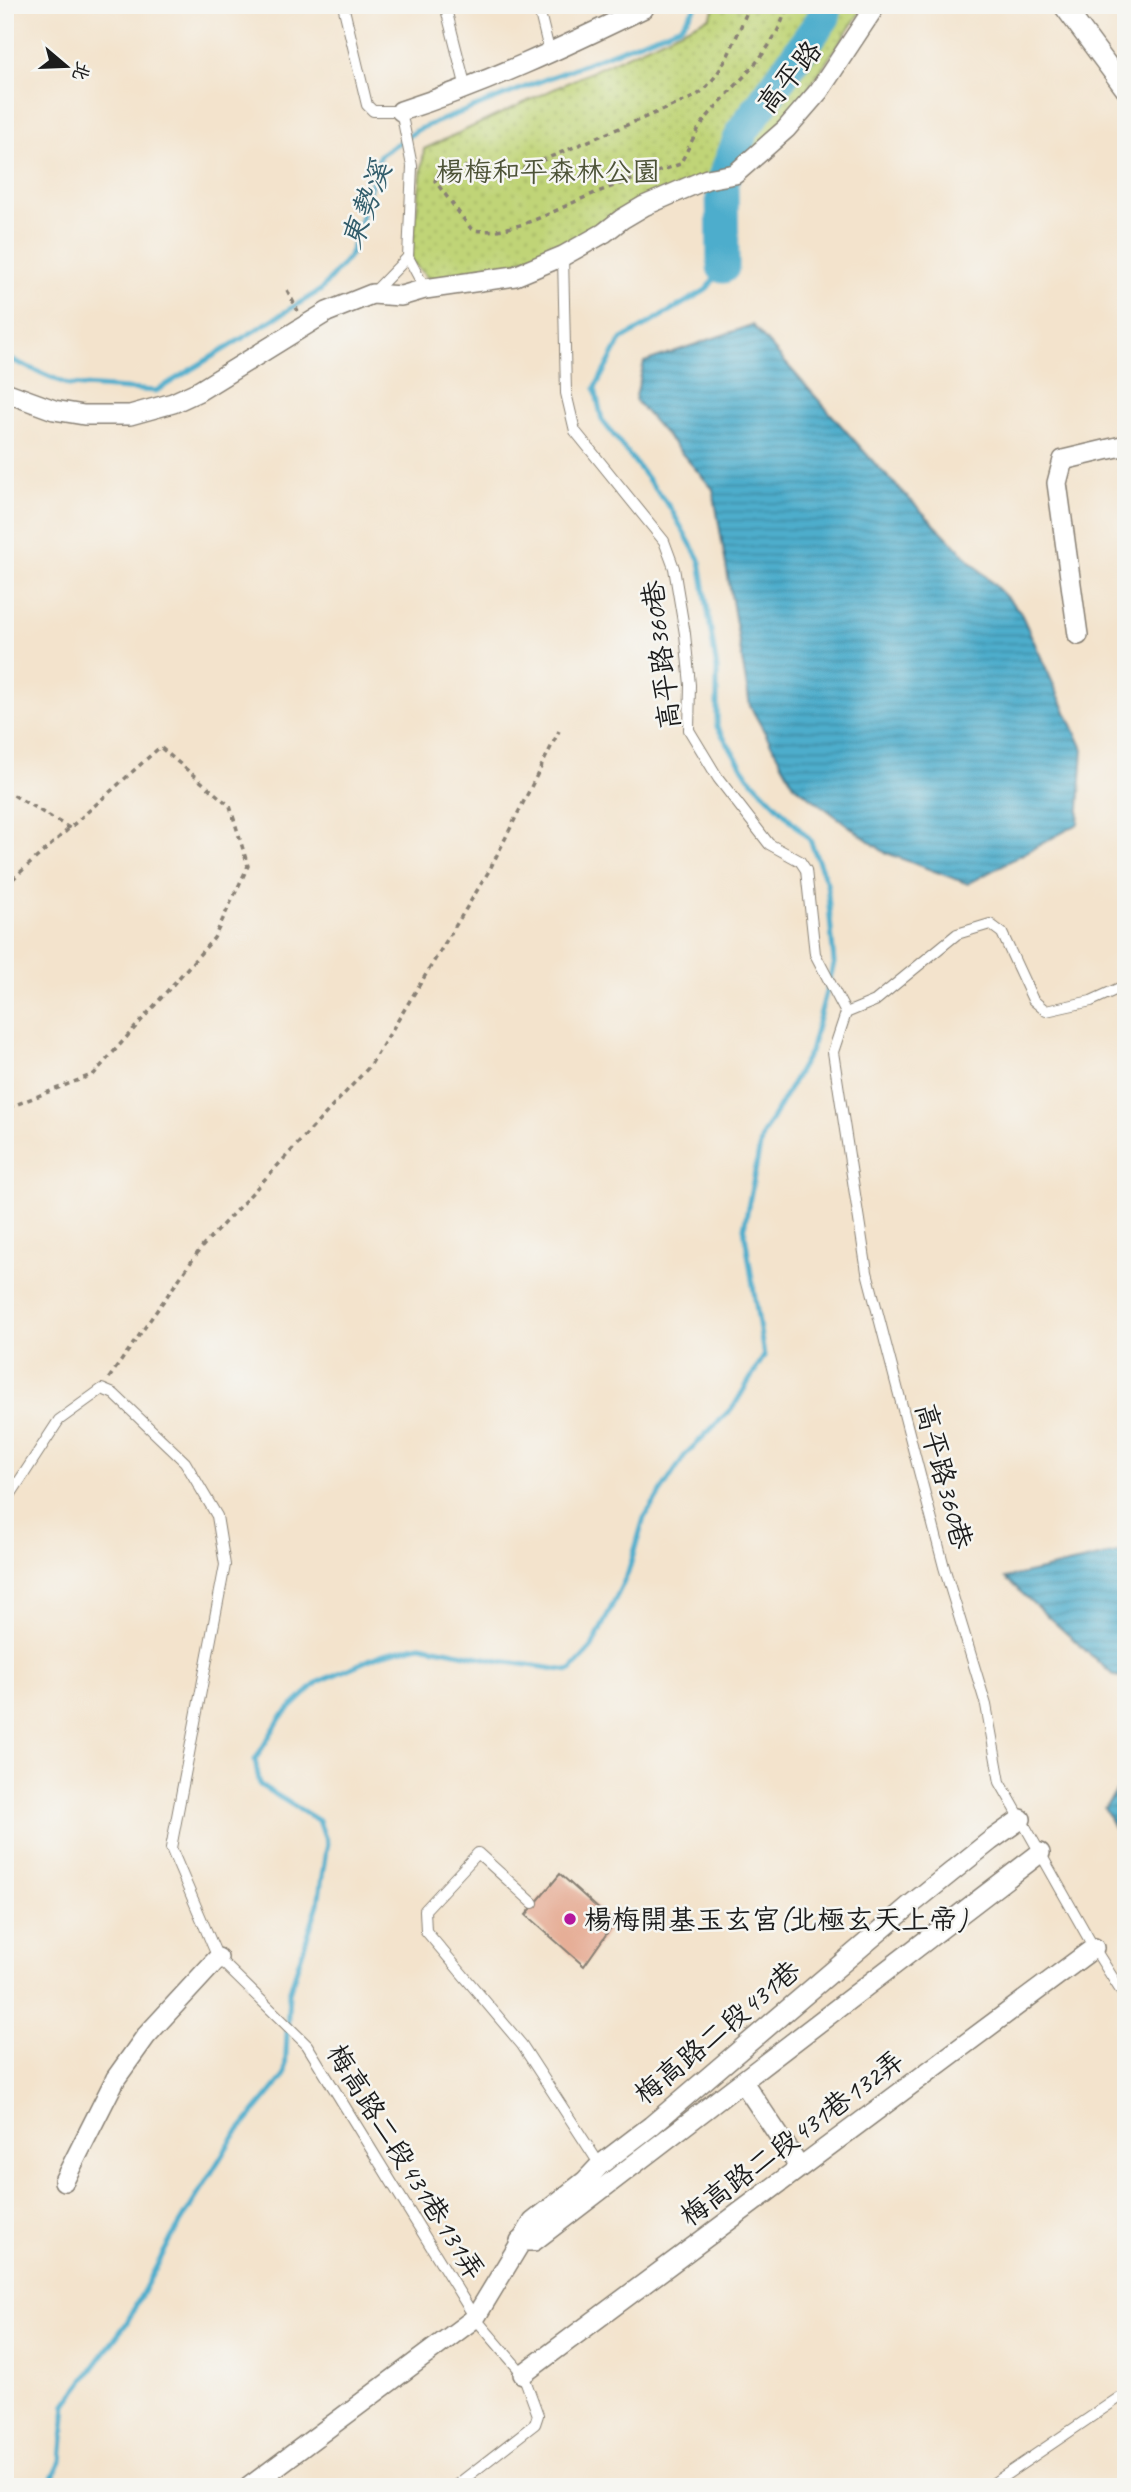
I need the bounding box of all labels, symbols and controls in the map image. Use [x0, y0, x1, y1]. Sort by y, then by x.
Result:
north arrow [32, 32, 102, 102]
street label: 高平路 [749, 33, 829, 121]
text: 北 [67, 58, 96, 84]
water label: 東勢溪 [332, 154, 401, 254]
park label: 楊梅和平森林公園 [436, 154, 660, 189]
street label: 高平路360巷 [634, 578, 687, 731]
street label: 高平路360巷 [908, 1399, 981, 1554]
place label: 楊梅開基玉玄宮(北極玄天上帝) [584, 1902, 968, 1937]
marker: 楊梅開基玉玄宮(北極玄天上帝) [562, 1911, 578, 1927]
street label: 梅高路二段431巷 [627, 1952, 808, 2112]
street label: 梅高路二段431巷131弄 [319, 2038, 493, 2286]
street label: 梅高路二段431巷132弄 [673, 2042, 911, 2234]

